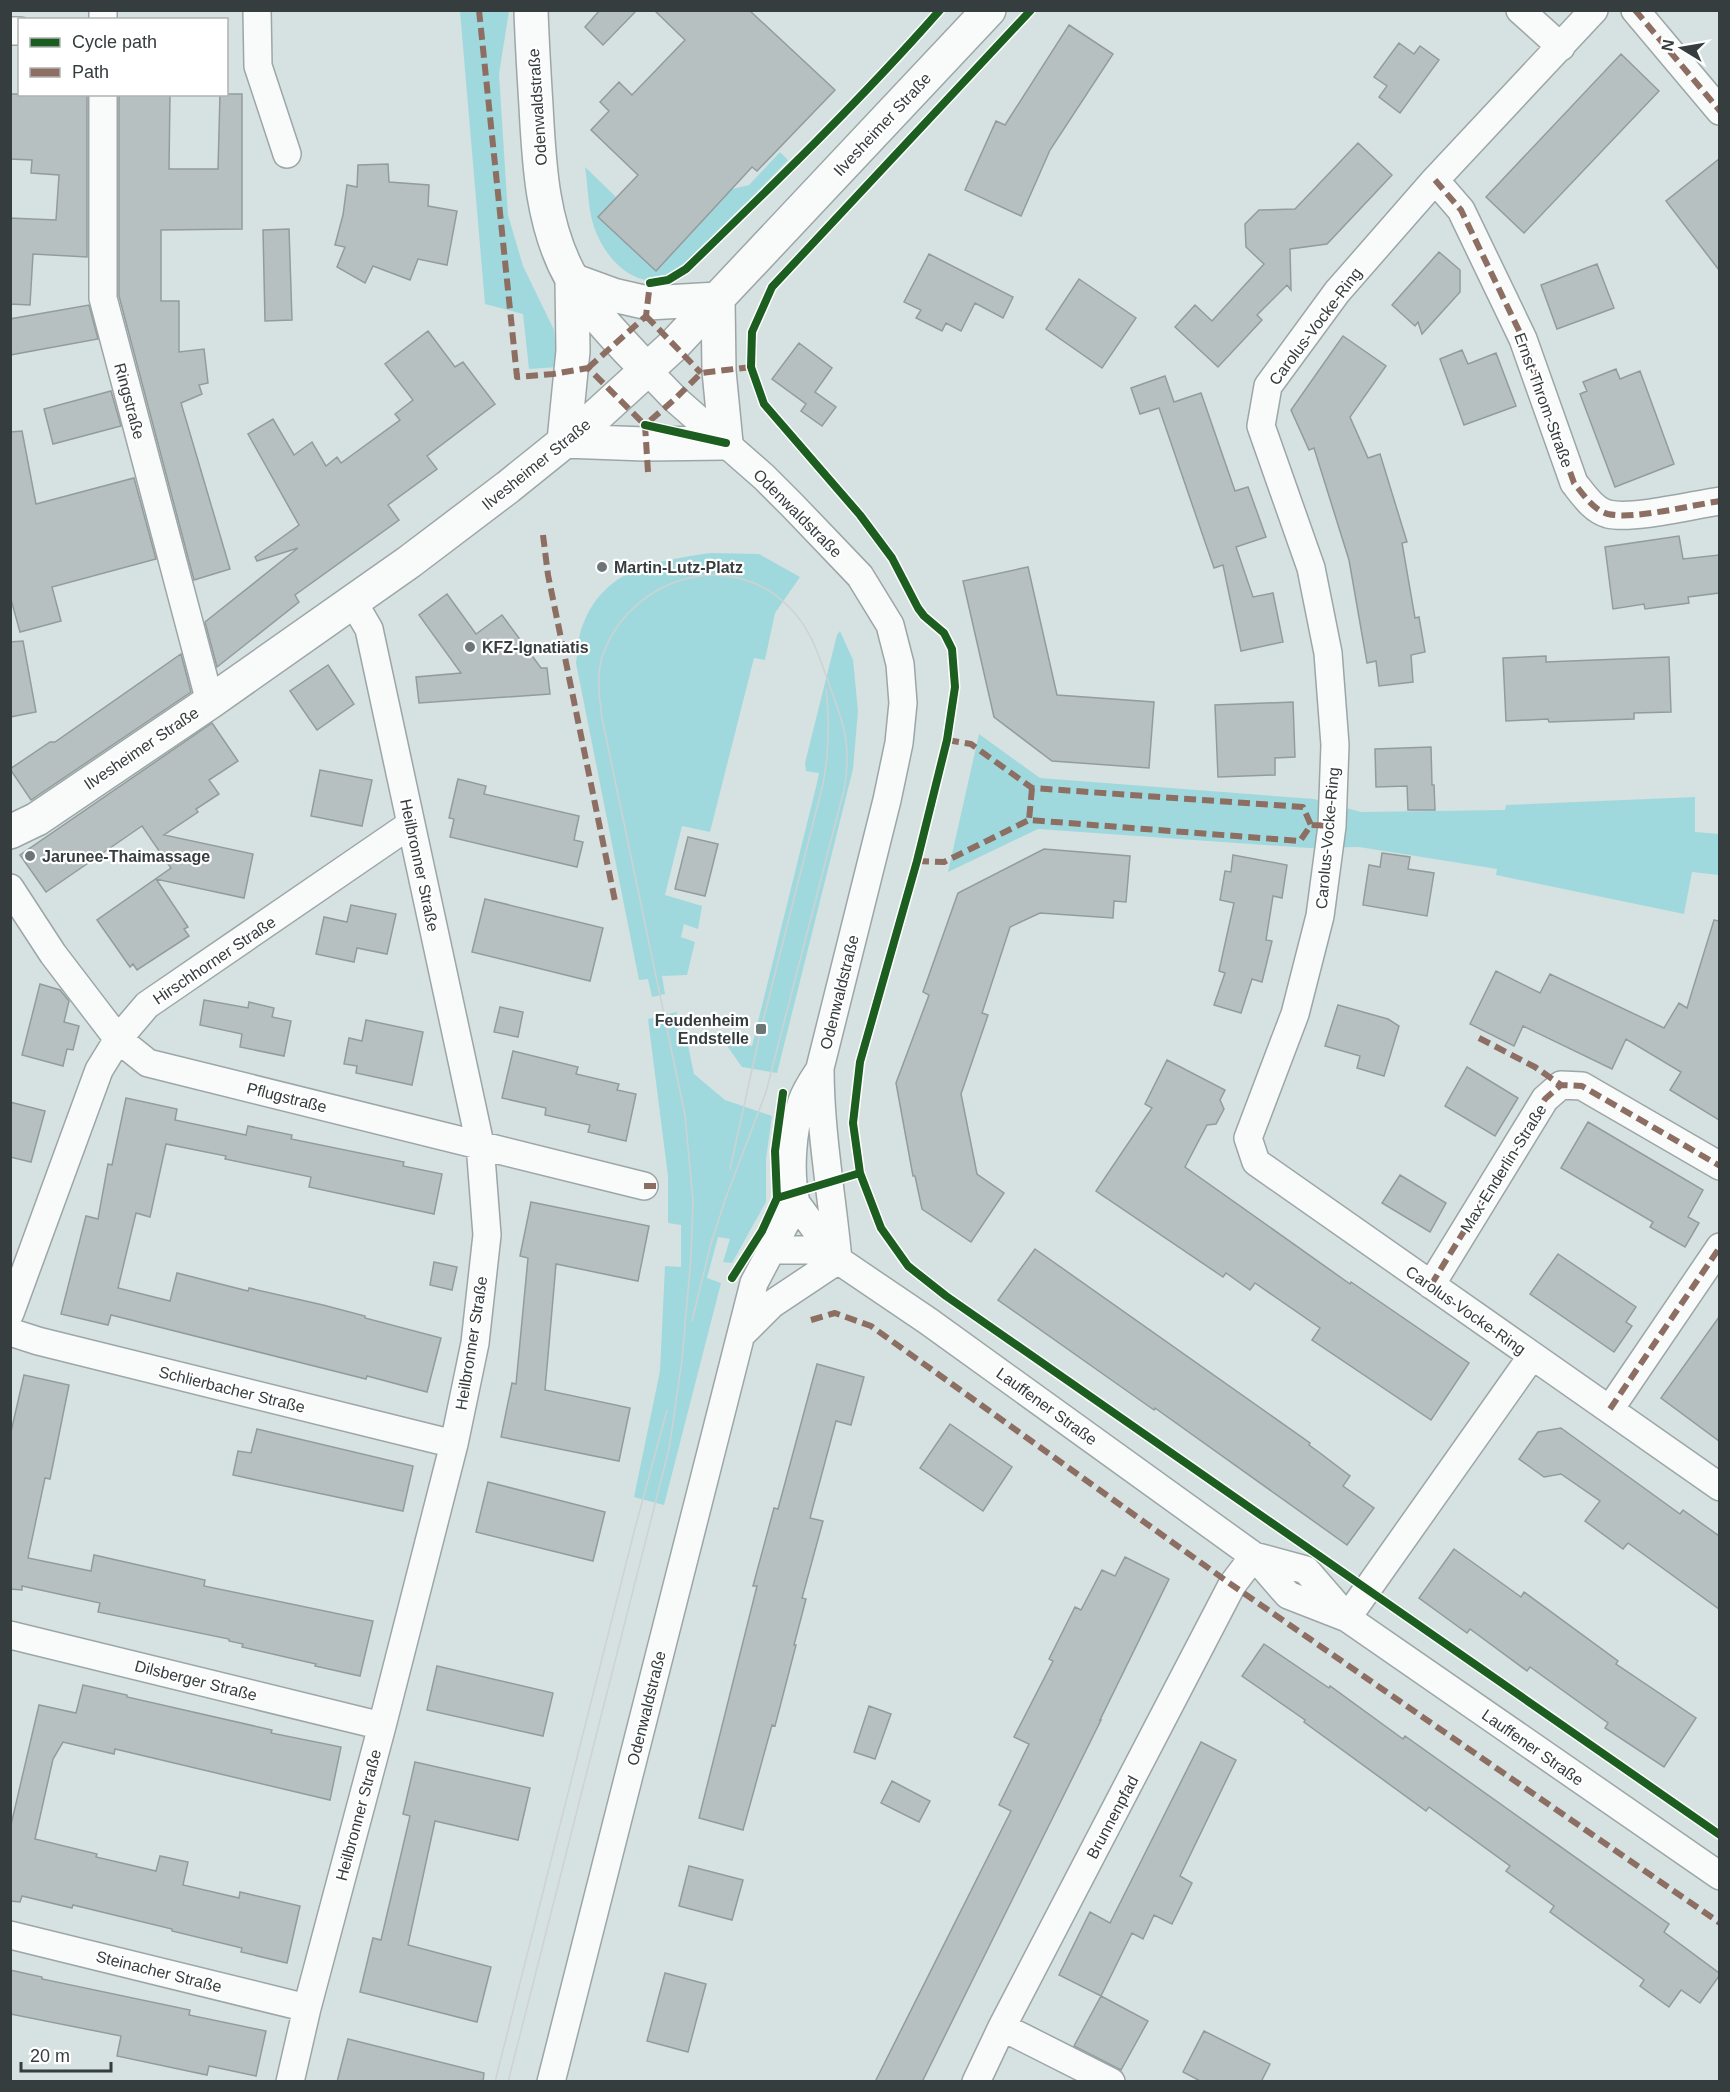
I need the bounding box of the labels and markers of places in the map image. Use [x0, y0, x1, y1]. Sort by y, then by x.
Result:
place label: Martin-Lutz-Platz [614, 559, 743, 576]
marker: Martin-Lutz-Platz [595, 560, 609, 574]
place label: KFZ-Ignatiatis [482, 639, 589, 656]
marker: KFZ-Ignatiatis [463, 640, 477, 654]
place label: Jarunee-Thaimassage [42, 848, 210, 865]
marker: Jarunee-Thaimassage [23, 849, 37, 863]
place label: Feudenheim Endstelle [655, 1012, 749, 1047]
marker: Feudenheim Endstelle [754, 1022, 768, 1036]

